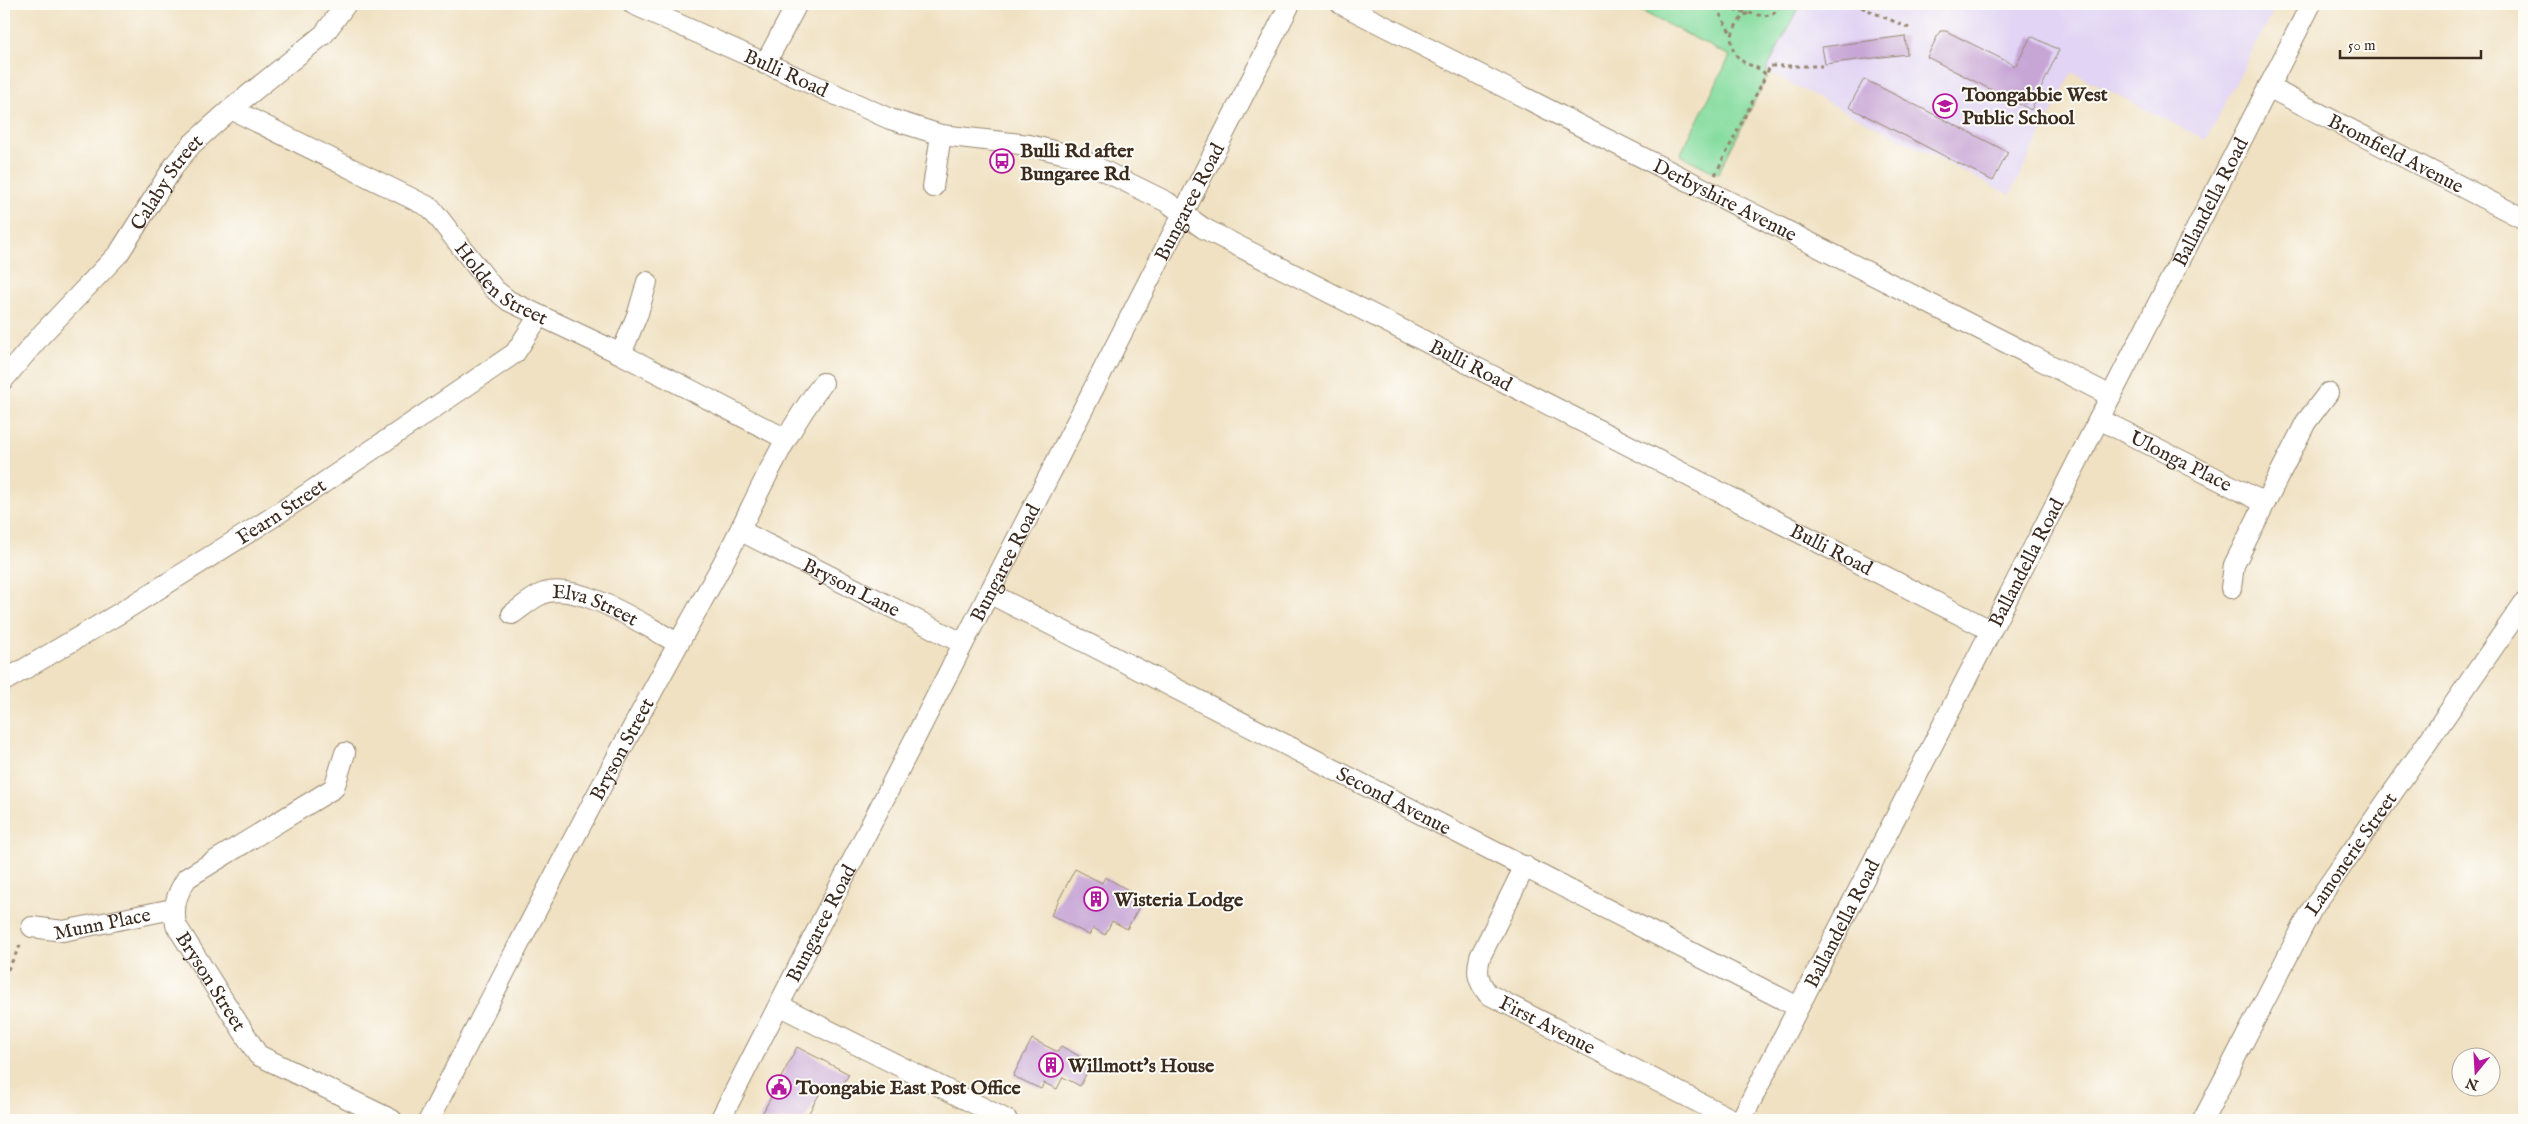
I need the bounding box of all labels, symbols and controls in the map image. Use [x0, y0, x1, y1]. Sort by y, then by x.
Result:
scale bar [2340, 28, 2482, 60]
text: 50 m [2348, 36, 2376, 55]
street label: Bulli Road [740, 44, 832, 104]
place label: Toongabbie West Public School [1961, 83, 2108, 131]
school or university icon: Toongabbie West Public School [1932, 93, 1958, 119]
street label: Bromfield Avenue [2323, 109, 2467, 200]
street label: Calaby Street [126, 129, 209, 236]
street label: Ballandella Road [2168, 134, 2255, 271]
place label: Bulli Rd after Bungaree Rd [1020, 139, 1134, 187]
street label: Bungaree Road [1150, 139, 1231, 266]
bus stop icon: Bulli Rd after Bungaree Rd [989, 148, 1015, 174]
street label: Derbyshire Avenue [1648, 154, 1801, 248]
street label: Holden Street [448, 238, 552, 332]
street label: Bulli Road [1425, 335, 1516, 398]
street label: Ulonga Place [2125, 426, 2236, 498]
street label: Fearn Street [232, 474, 332, 551]
street label: Ballandella Road [1984, 494, 2070, 632]
street label: Bungaree Road [966, 500, 1047, 626]
street label: Bulli Road [1785, 519, 1877, 582]
street label: Bryson Lane [798, 553, 904, 623]
street label: Elva Street [552, 580, 642, 633]
street label: Bryson Street [585, 694, 660, 805]
street label: Second Avenue [1332, 762, 1455, 841]
street label: Lamonerie Street [2300, 788, 2403, 921]
street label: Ballandella Road [1800, 855, 1886, 992]
street label: Bungaree Road [781, 860, 863, 987]
building icon: Wisteria Lodge [1083, 886, 1109, 912]
place label: Wisteria Lodge [1113, 888, 1244, 913]
street label: Munn Place [52, 903, 153, 947]
street label: Bryson Street [169, 927, 251, 1036]
street label: First Avenue [1494, 991, 1599, 1061]
north arrow [2450, 1046, 2500, 1096]
building icon: Willmott's House [1038, 1052, 1064, 1078]
place label: Willmott's House [1067, 1054, 1215, 1079]
text: N [2464, 1073, 2482, 1094]
public building icon: Toongabie East Post Office [766, 1074, 792, 1100]
place label: Toongabie East Post Office [795, 1076, 1022, 1101]

